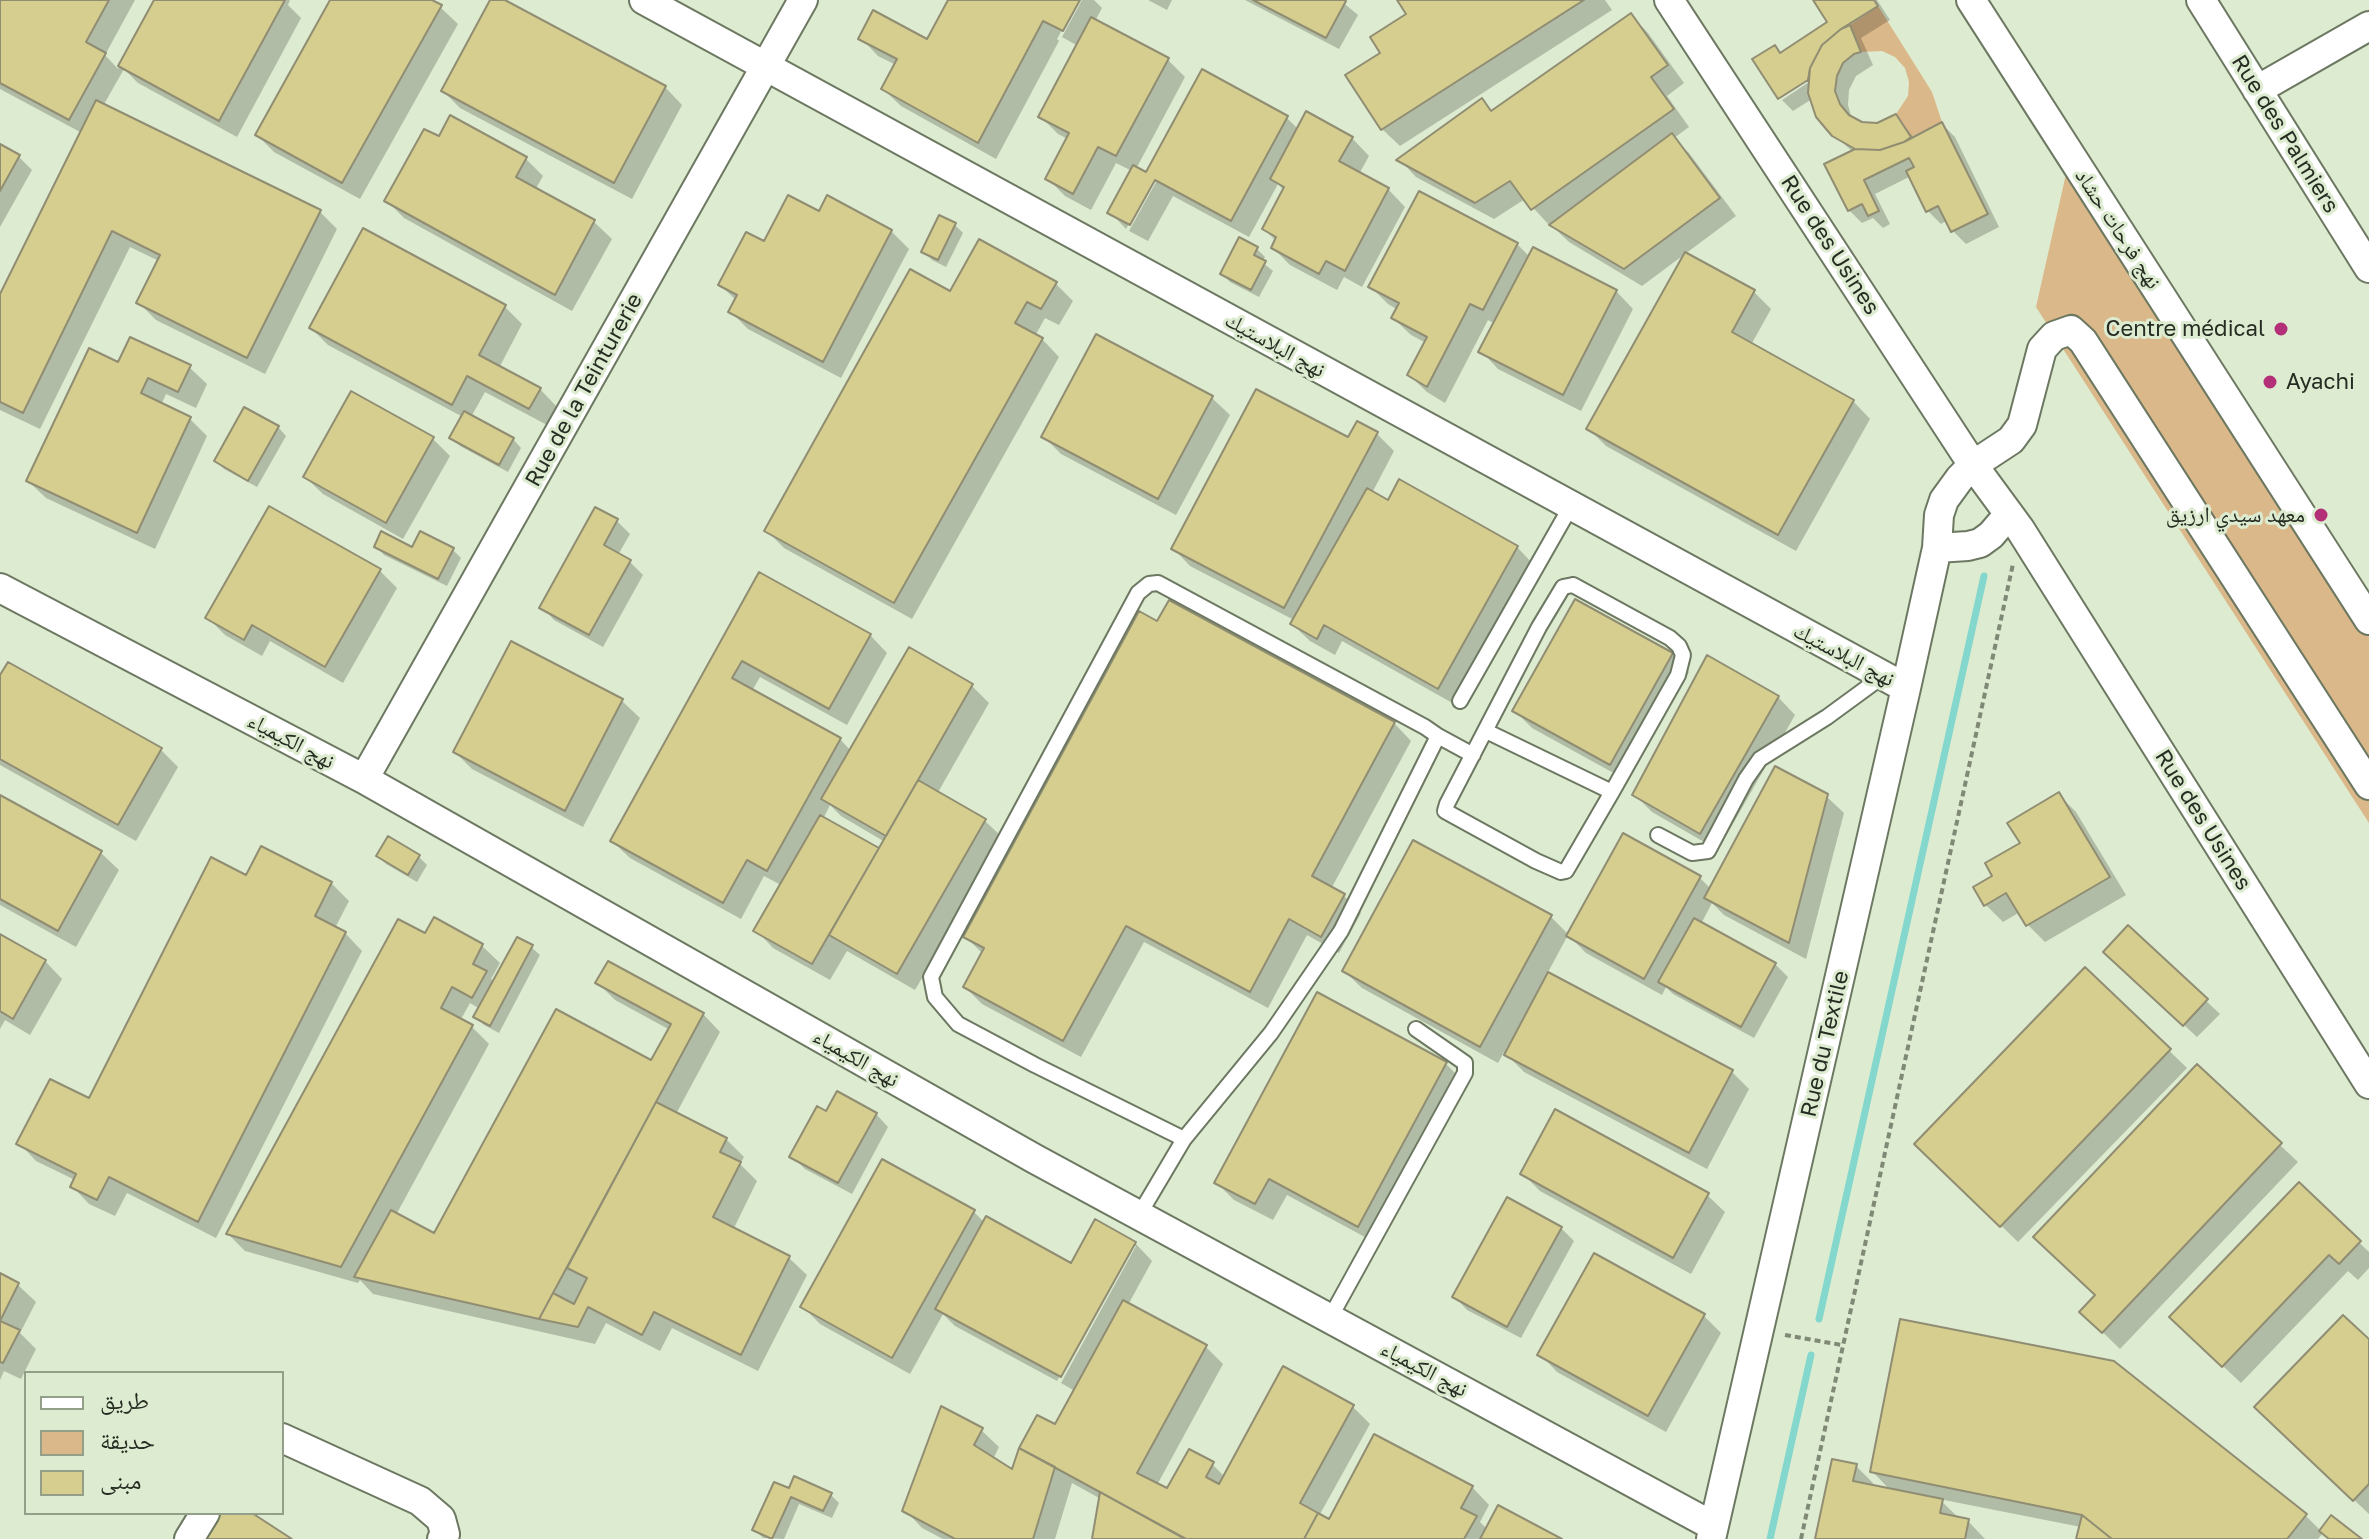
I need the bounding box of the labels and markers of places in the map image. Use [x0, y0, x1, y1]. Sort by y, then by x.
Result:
place label: Centre médical [2105, 316, 2265, 342]
marker: Centre médical [2272, 320, 2290, 338]
place label: Ayachi [2286, 369, 2355, 395]
marker: Ayachi [2261, 373, 2279, 391]
place label: معهد سيدي ارزيق [2166, 502, 2305, 528]
marker: معهد سيدي ارزيق [2312, 506, 2330, 524]

